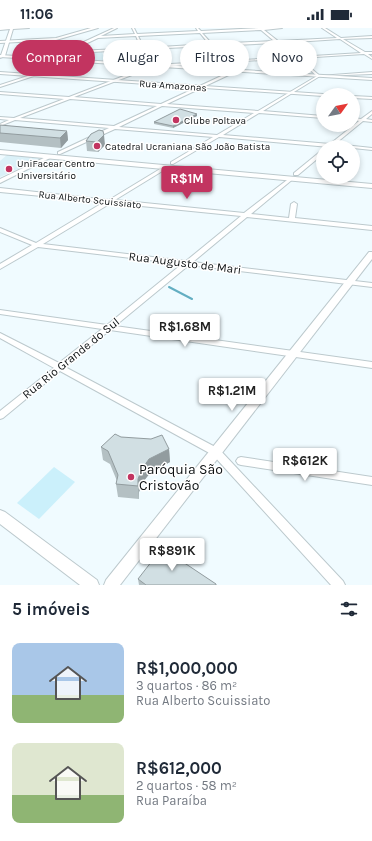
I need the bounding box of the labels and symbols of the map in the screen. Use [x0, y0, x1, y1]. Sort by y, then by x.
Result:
street label: Rua Amazonas [139, 78, 207, 94]
north arrow [316, 88, 360, 132]
marker: Clube Poltava [171, 115, 181, 125]
place label: Clube Poltava [184, 115, 246, 127]
marker: Catedral Ucraniana São João Batista [92, 141, 102, 151]
place label: Catedral Ucraniana São João Batista [105, 141, 270, 153]
place label: UniFacear Centro Universitário [17, 158, 95, 182]
marker: UniFacear Centro Universitário [4, 164, 14, 174]
pin: R$1M [163, 166, 211, 200]
street label: Rua Alberto Scuissiato [38, 189, 142, 211]
street label: Rua Augusto de Mari [128, 249, 242, 277]
pin: R$1.68M [148, 314, 222, 348]
street label: Rua Rio Grande do Sul [20, 315, 122, 401]
pin: R$1.21M [195, 378, 269, 412]
pin: R$612K [272, 448, 338, 482]
place label: Paróquia São Cristovão [139, 461, 223, 494]
marker: Paróquia São Cristovão [126, 472, 136, 482]
pin: R$891K [139, 538, 205, 572]

